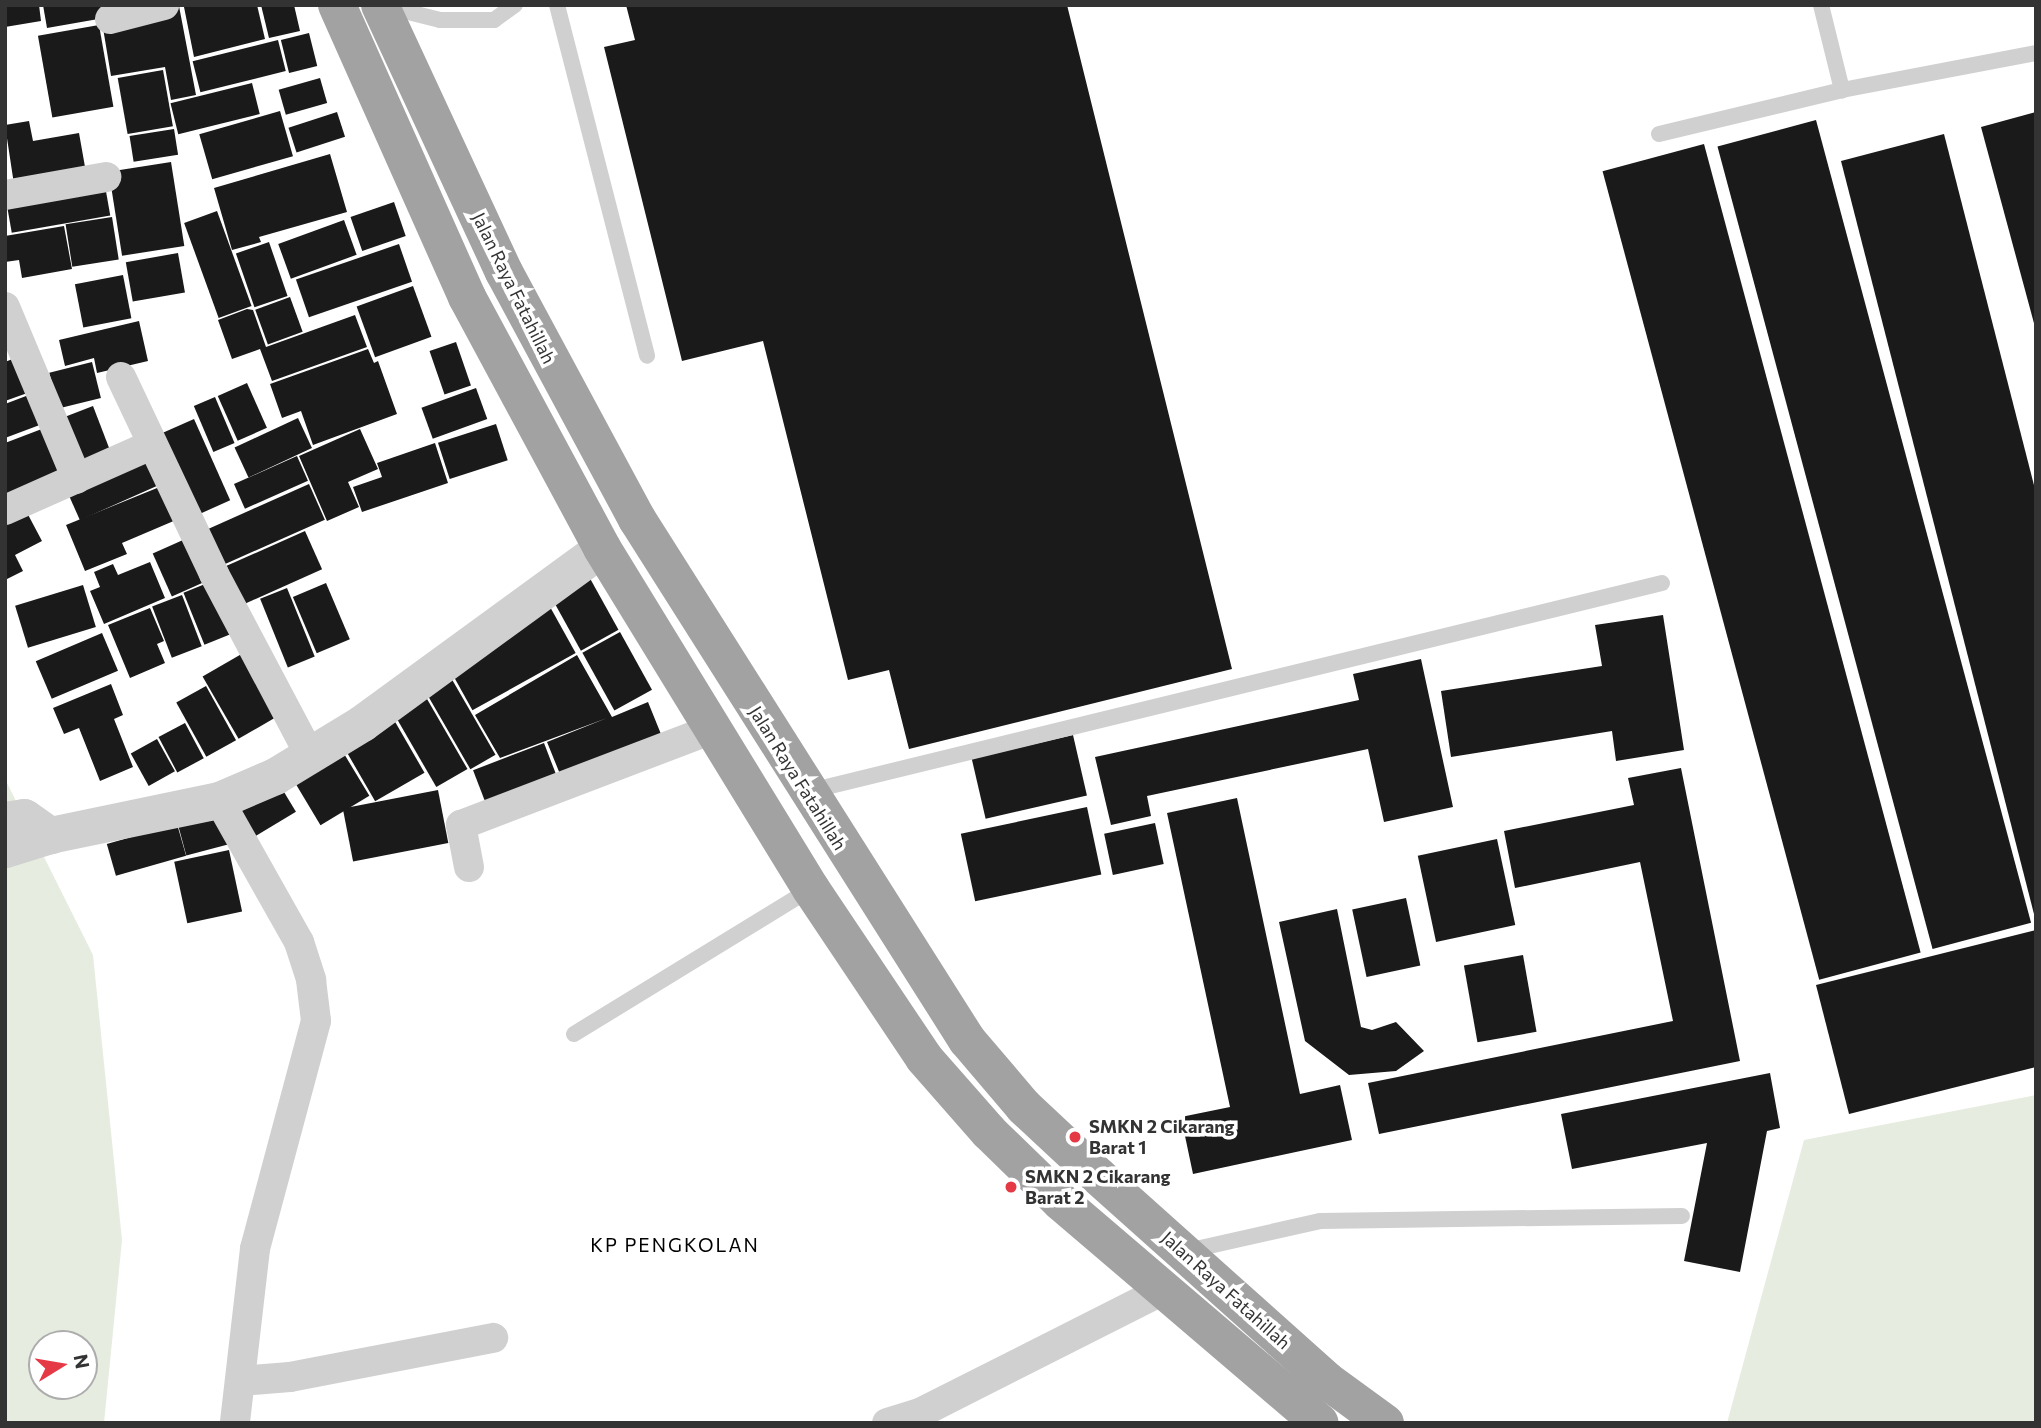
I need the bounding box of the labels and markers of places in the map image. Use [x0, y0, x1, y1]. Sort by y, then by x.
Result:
place label: SMKN 2 Cikarang Barat 1 [1089, 1116, 1235, 1158]
marker: SMKN 2 Cikarang Barat 1 [1067, 1129, 1083, 1145]
place label: SMKN 2 Cikarang Barat 2 [1025, 1166, 1171, 1208]
marker: SMKN 2 Cikarang Barat 2 [1003, 1179, 1019, 1195]

